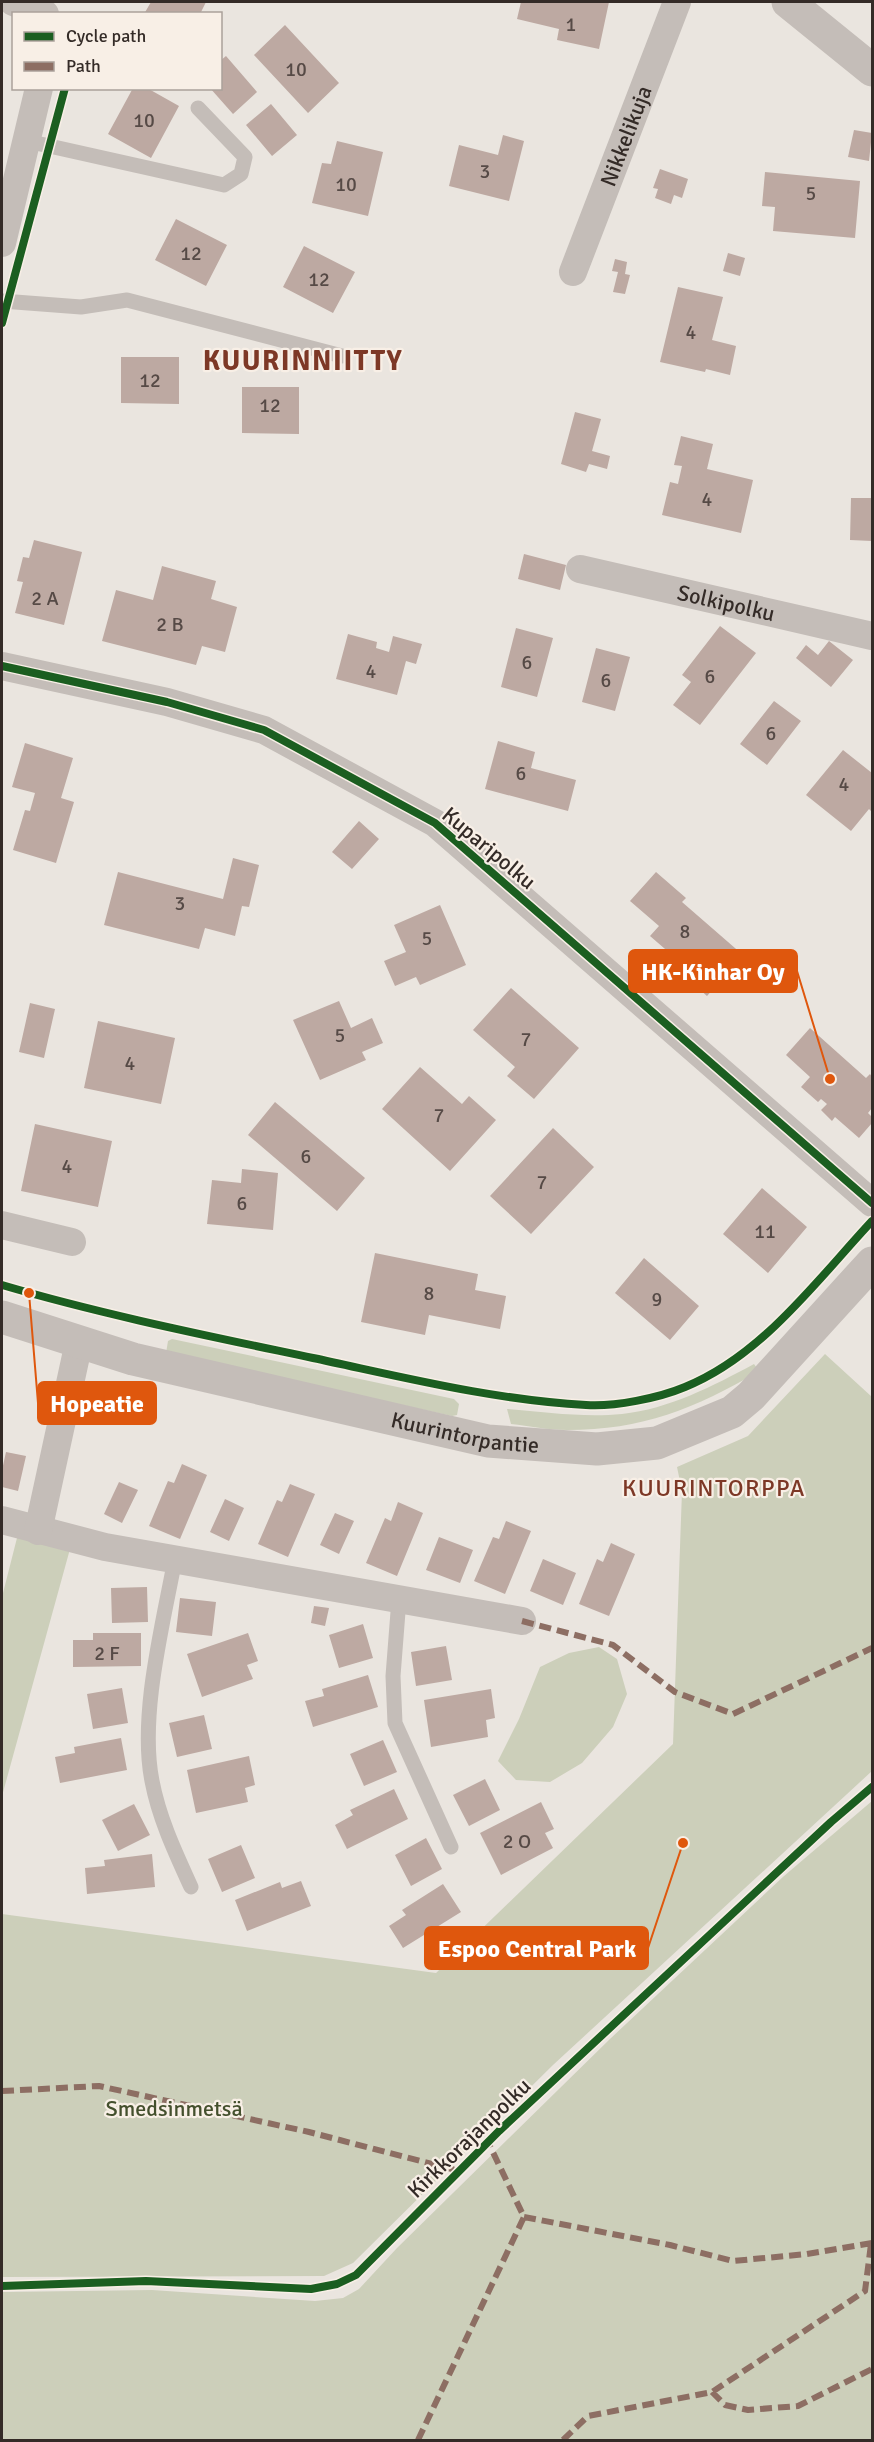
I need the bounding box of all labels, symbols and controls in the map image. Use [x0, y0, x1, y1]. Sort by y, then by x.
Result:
legend [12, 12, 222, 90]
house number: 1 [566, 12, 576, 37]
text: Cycle path [66, 25, 146, 47]
text: Path [66, 55, 101, 77]
house number: 10 [285, 57, 307, 82]
street label: Nikkelikuja [594, 82, 657, 190]
house number: 10 [133, 108, 155, 133]
house number: 3 [480, 159, 490, 184]
house number: 10 [335, 172, 357, 197]
house number: 5 [806, 181, 816, 206]
house number: 12 [180, 241, 202, 266]
house number: 12 [308, 267, 330, 292]
house number: 4 [686, 320, 697, 345]
district label: KUURINNIITTY [203, 344, 403, 378]
house number: 12 [139, 368, 161, 393]
house number: 12 [259, 393, 281, 418]
house number: 4 [702, 487, 713, 512]
street label: Solkipolku [675, 578, 778, 627]
house number: 2 A [31, 586, 59, 611]
house number: 2 B [156, 612, 184, 637]
house number: 6 [522, 650, 532, 675]
house number: 4 [366, 659, 377, 684]
house number: 6 [705, 664, 715, 689]
house number: 6 [601, 668, 611, 693]
house number: 6 [766, 721, 776, 746]
house number: 6 [516, 761, 526, 786]
house number: 4 [839, 772, 850, 797]
street label: Kuparipolku [437, 801, 541, 895]
house number: 3 [175, 891, 185, 916]
house number: 8 [680, 919, 690, 944]
house number: 5 [422, 926, 432, 951]
callout: HK-Kinhar Oy [629, 950, 797, 992]
text: HK-Kinhar Oy [641, 957, 785, 987]
house number: 5 [335, 1023, 345, 1048]
house number: 7 [521, 1027, 531, 1052]
house number: 4 [125, 1051, 136, 1076]
house number: 7 [434, 1103, 444, 1128]
house number: 6 [301, 1144, 311, 1169]
house number: 4 [62, 1154, 73, 1179]
house number: 7 [537, 1170, 547, 1195]
house number: 6 [237, 1191, 247, 1216]
house number: 11 [754, 1219, 776, 1244]
house number: 8 [424, 1281, 434, 1306]
house number: 9 [652, 1287, 662, 1312]
callout: Hopeatie [38, 1382, 156, 1424]
text: Hopeatie [50, 1389, 144, 1419]
street label: Kuurintorpantie [389, 1406, 540, 1458]
district label: KUURINTORPPA [622, 1473, 806, 1503]
house number: 2 F [94, 1641, 120, 1666]
house number: 2 O [503, 1829, 531, 1854]
callout: Espoo Central Park [425, 1927, 648, 1969]
text: Espoo Central Park [438, 1934, 637, 1964]
street label: Kirkkorajanpolku [402, 2072, 536, 2204]
park label: Smedsinmetsä [105, 2095, 243, 2122]

